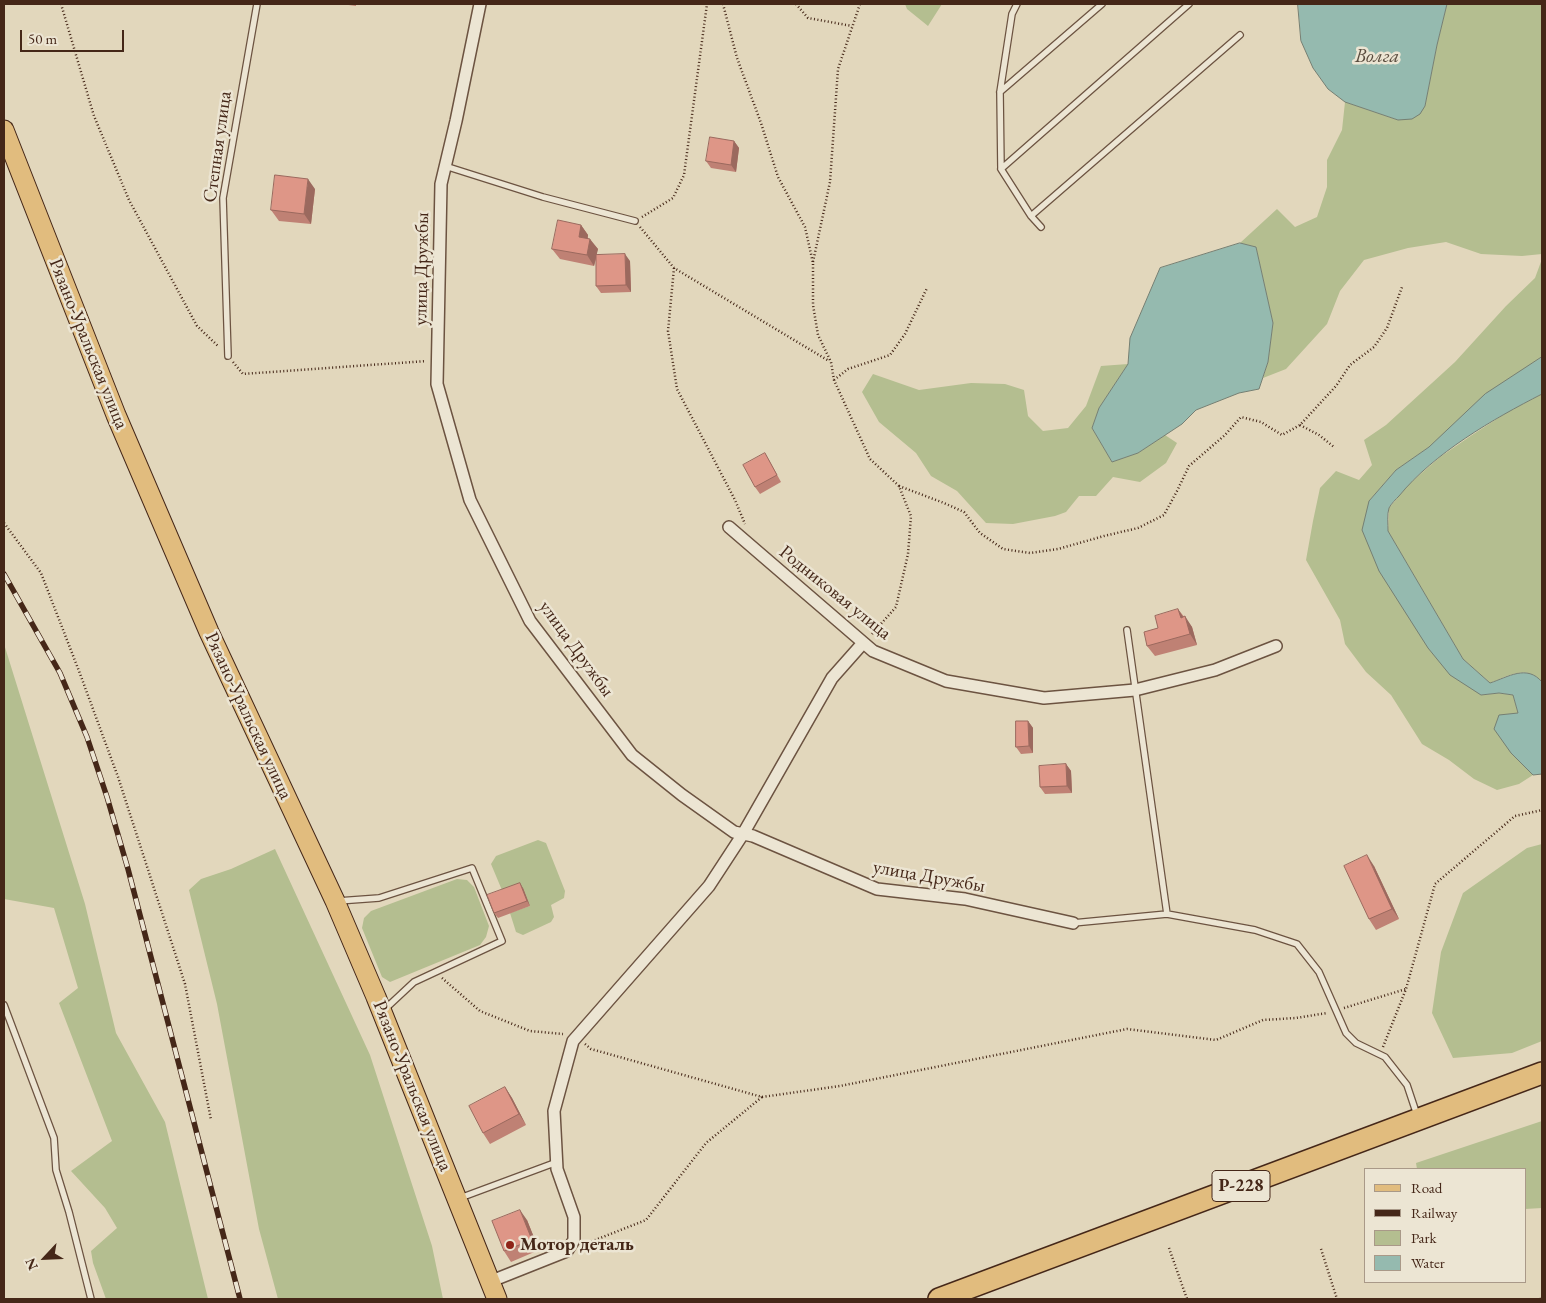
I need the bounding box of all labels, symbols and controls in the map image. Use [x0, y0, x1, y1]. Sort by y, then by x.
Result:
scale bar [22, 20, 126, 52]
text: 50 m [28, 29, 57, 48]
water label: Волга [1355, 45, 1399, 69]
street label: Степная улица [199, 90, 237, 204]
street label: улица Дружбы [410, 212, 434, 326]
street label: Рязано-Уральская улица [43, 255, 133, 433]
street label: Родниковая улица [774, 541, 896, 645]
street label: улица Дружбы [534, 597, 618, 701]
street label: Рязано-Уральская улица [199, 629, 297, 803]
street label: улица Дружбы [871, 856, 987, 898]
street label: Рязано-Уральская улица [367, 997, 457, 1175]
legend [1364, 1168, 1526, 1283]
road number: Р-228 [1212, 1170, 1270, 1202]
text: Road [1411, 1178, 1442, 1197]
text: Railway [1411, 1203, 1457, 1222]
text: Park [1411, 1228, 1437, 1247]
north arrow [20, 1233, 70, 1283]
place label: Мотор деталь [520, 1234, 634, 1256]
marker: Мотор деталь [504, 1239, 516, 1251]
text: Water [1411, 1253, 1445, 1272]
text: N [21, 1255, 42, 1273]

